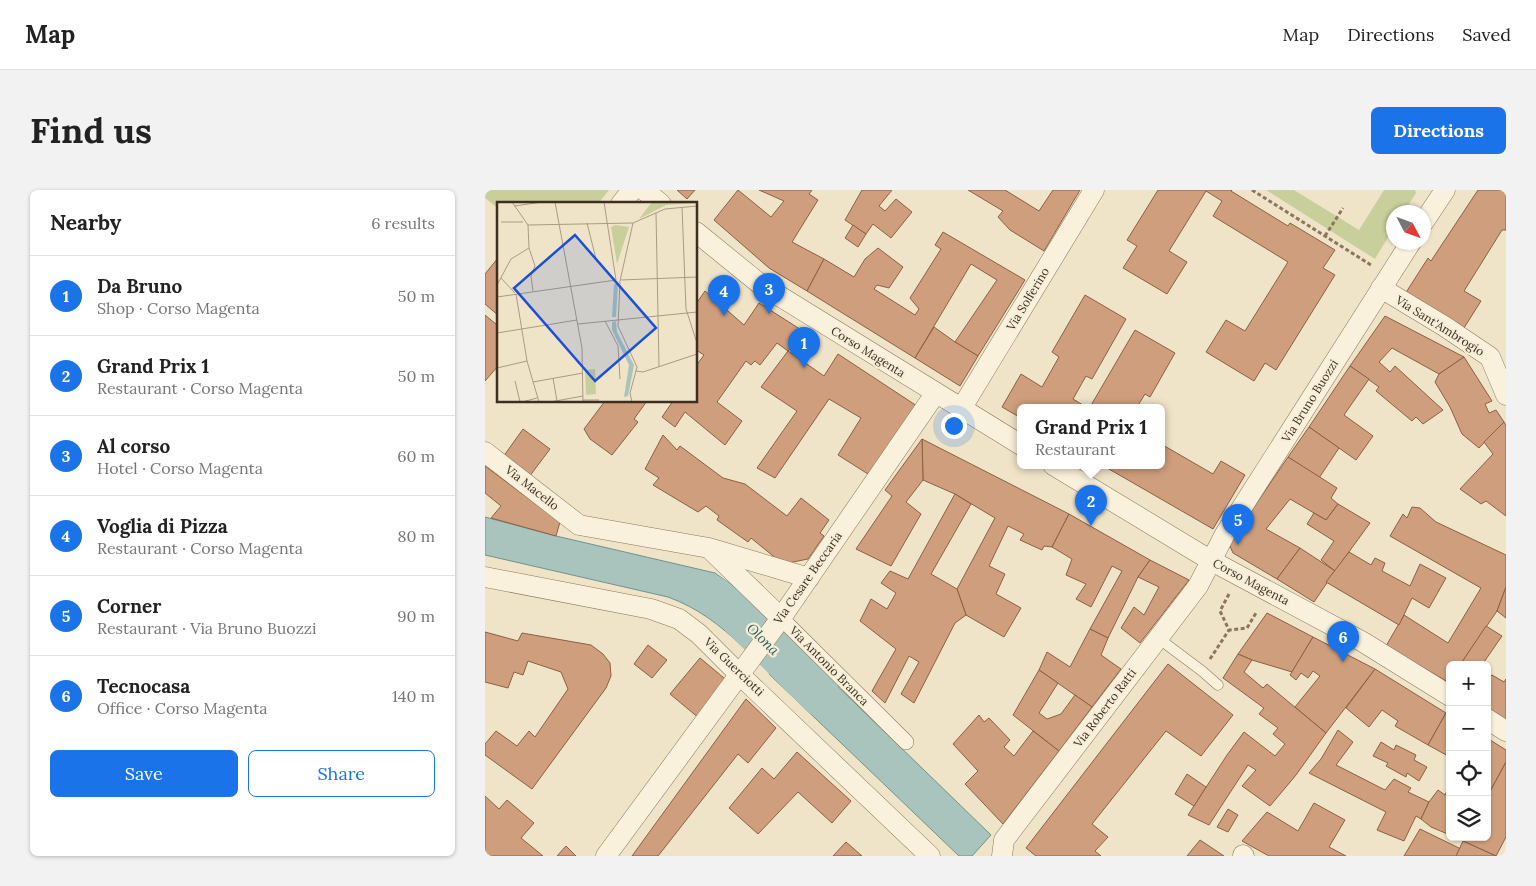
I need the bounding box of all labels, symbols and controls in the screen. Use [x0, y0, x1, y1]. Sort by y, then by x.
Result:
text: Map [25, 19, 75, 50]
text: Map [1283, 23, 1319, 46]
text: Directions [1347, 23, 1434, 46]
text: Saved [1462, 23, 1511, 46]
button: Directions [1371, 107, 1506, 154]
text: Find us [30, 108, 152, 153]
inset map [497, 202, 697, 402]
north arrow [1386, 205, 1431, 250]
text: Nearby [50, 209, 121, 236]
text: 6 results [371, 213, 435, 233]
street label: Via Solferino [1002, 265, 1052, 334]
pin: 3 [753, 273, 785, 314]
text: Da Bruno [97, 274, 182, 298]
pin: 4 [708, 275, 740, 316]
text: 1 [63, 286, 69, 306]
text: 50 m [398, 286, 435, 306]
street label: Via Sant'Ambrogio [1392, 292, 1487, 359]
text: Shop · Corso Magenta [97, 298, 260, 318]
street label: Corso Magenta [828, 323, 908, 380]
pin: 1 [788, 327, 820, 368]
text: Grand Prix 1 [97, 354, 209, 378]
street label: Via Bruno Buozzi [1278, 357, 1341, 446]
text: 2 [62, 366, 70, 386]
text: 50 m [398, 366, 435, 386]
text: Restaurant · Corso Magenta [97, 378, 303, 398]
popup [1017, 404, 1165, 469]
your location [941, 413, 967, 439]
text: Grand Prix 1 [1035, 415, 1147, 439]
text: Al corso [97, 434, 170, 458]
text: Restaurant [1035, 439, 1116, 459]
text: 3 [62, 446, 70, 466]
text: 60 m [397, 446, 435, 466]
text: Hotel · Corso Magenta [97, 458, 263, 478]
street label: Via Macello [502, 461, 562, 513]
pin: 2 [1075, 485, 1107, 526]
pin: 5 [1222, 504, 1254, 545]
text: Voglia di Pizza [97, 514, 228, 538]
text: 4 [62, 526, 70, 546]
text: 80 m [398, 526, 435, 546]
street label: Via Cesare Beccaria [770, 529, 845, 628]
text: Restaurant · Corso Magenta [97, 538, 303, 558]
street label: Corso Magenta [1210, 555, 1292, 608]
text: Corner [97, 594, 161, 618]
text: 5 [62, 606, 70, 626]
text: 90 m [397, 606, 435, 626]
text: Restaurant · Via Bruno Buozzi [97, 618, 316, 638]
water label: Olona [743, 619, 783, 659]
pin: 6 [1327, 621, 1359, 662]
street label: Via Antonio Branca [786, 622, 872, 708]
street label: Via Guerciotti [700, 634, 768, 699]
map controls [1446, 661, 1491, 841]
button: + [1446, 661, 1491, 706]
street label: Via Roberto Ratti [1069, 665, 1139, 751]
text: Tecnocasa [97, 674, 190, 698]
text: 6 [61, 686, 71, 706]
text: 140 m [392, 686, 435, 706]
text: Office · Corso Magenta [97, 698, 268, 718]
button: − [1446, 706, 1491, 751]
button: Save [50, 750, 238, 797]
button: Share [248, 750, 435, 797]
button: locate [1446, 751, 1491, 796]
button: layers [1446, 796, 1491, 841]

